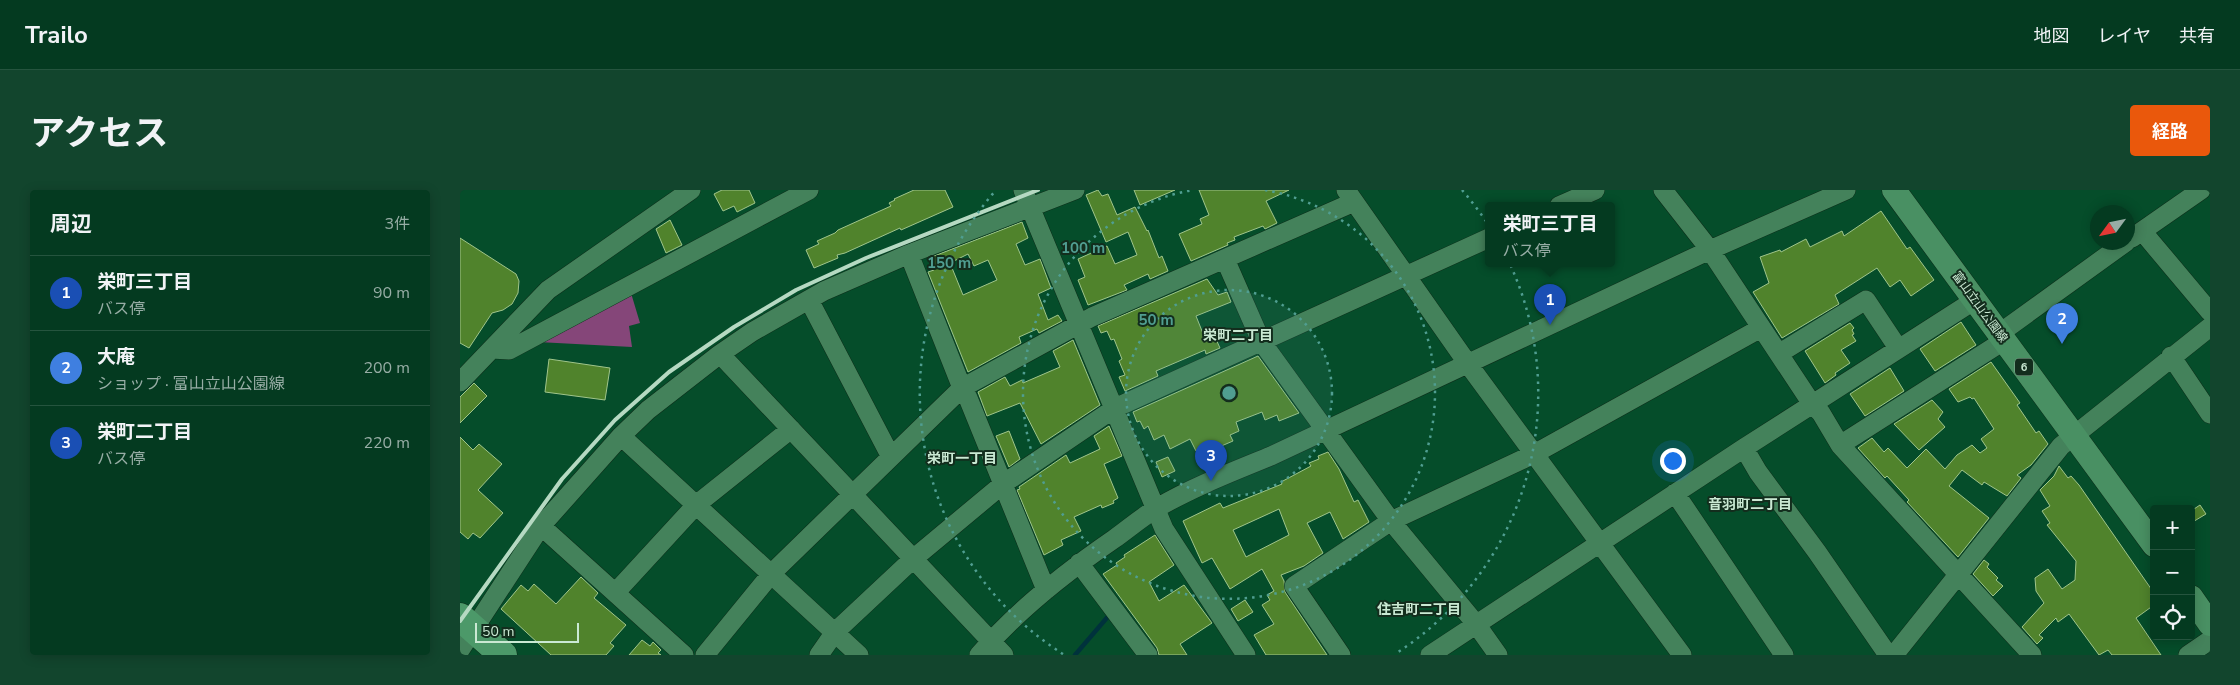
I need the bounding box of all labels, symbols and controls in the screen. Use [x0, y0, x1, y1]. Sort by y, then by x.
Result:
text: Trailo [25, 19, 88, 51]
text: 地図 [2034, 24, 2070, 48]
text: レイヤ [2098, 24, 2151, 48]
text: 共有 [2179, 24, 2215, 48]
button: 経路 [2130, 105, 2210, 156]
text: アクセス [30, 110, 168, 157]
popup [1485, 202, 1615, 267]
north arrow [2090, 205, 2135, 250]
text: 周辺 [50, 210, 92, 238]
text: 栄町三丁目 [1502, 211, 1598, 237]
text: 3件 [384, 213, 410, 235]
text: 100 m [1061, 238, 1105, 258]
text: バス停 [1502, 240, 1551, 262]
text: 150 m [927, 253, 971, 273]
street label: 富山立山公園線 [1949, 268, 2011, 346]
text: 栄町三丁目 [97, 269, 192, 295]
text: 1 [61, 282, 71, 304]
text: 90 m [373, 282, 410, 304]
pin: 1 [1534, 284, 1566, 325]
text: バス停 [97, 298, 145, 320]
pin: 2 [2046, 303, 2078, 344]
text: 50 m [1138, 310, 1174, 330]
district label: 栄町二丁目 [1203, 326, 1273, 345]
text: 大庵 [97, 344, 135, 370]
text: 2 [61, 357, 71, 379]
text: 200 m [363, 357, 410, 379]
road number: 6 [2015, 358, 2033, 376]
text: ショップ · 富山立山公園線 [97, 373, 285, 395]
centre of rings [1220, 384, 1238, 402]
text: 栄町二丁目 [97, 419, 192, 445]
text: 3 [61, 432, 71, 454]
text: 220 m [363, 432, 410, 454]
pin: 3 [1195, 440, 1227, 481]
text: バス停 [97, 448, 145, 470]
your location [1660, 448, 1686, 474]
district label: 栄町一丁目 [927, 449, 997, 468]
district label: 音羽町二丁目 [1708, 495, 1792, 514]
map controls [2150, 505, 2195, 640]
button: + [2150, 505, 2195, 550]
button: − [2150, 550, 2195, 595]
button: locate [2150, 595, 2195, 640]
district label: 住吉町二丁目 [1377, 600, 1461, 619]
scale bar [475, 620, 579, 643]
text: 50 m [482, 622, 514, 641]

